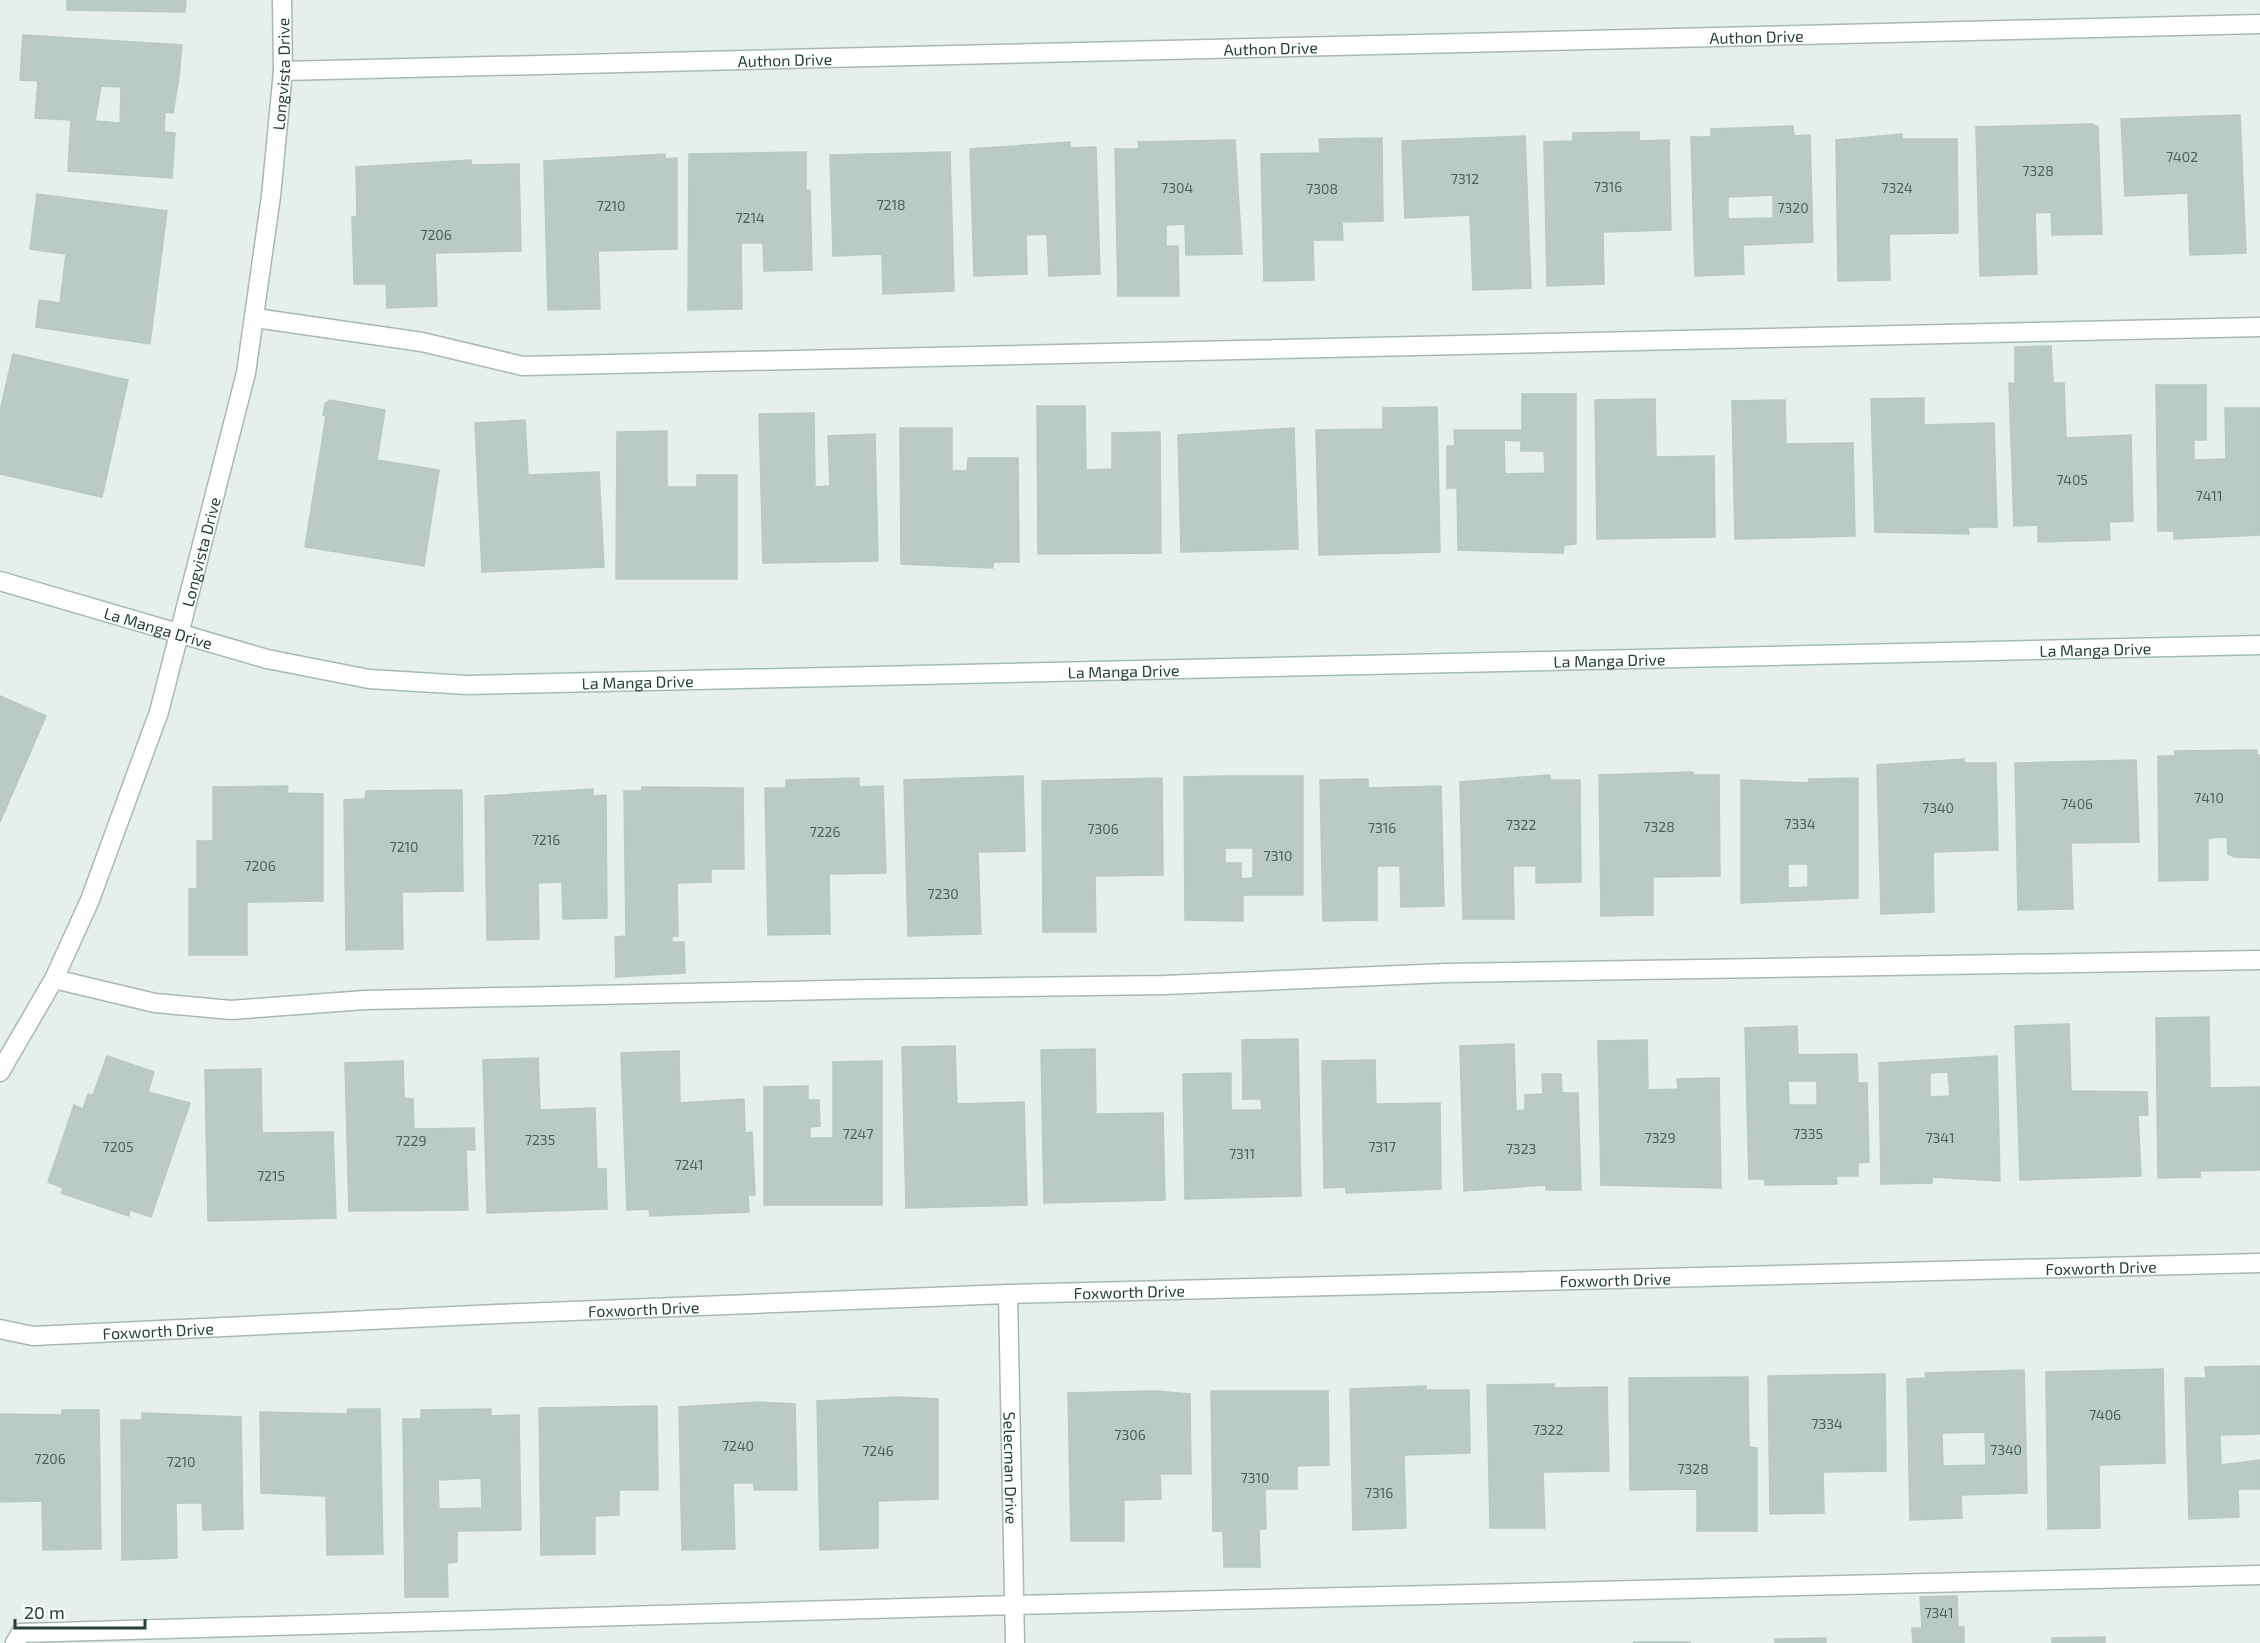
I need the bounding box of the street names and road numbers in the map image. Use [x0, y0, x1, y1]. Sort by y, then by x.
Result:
street label: Longvista Drive [268, 18, 293, 131]
street label: Authon Drive [1709, 25, 1804, 47]
street label: Authon Drive [1223, 37, 1318, 58]
street label: Authon Drive [737, 48, 832, 70]
street label: Longvista Drive [177, 495, 223, 609]
street label: La Manga Drive [102, 602, 215, 652]
street label: La Manga Drive [2039, 638, 2151, 659]
street label: La Manga Drive [1553, 649, 1666, 670]
street label: La Manga Drive [1067, 660, 1180, 681]
street label: La Manga Drive [581, 670, 694, 692]
street label: Foxworth Drive [2045, 1256, 2157, 1278]
street label: Foxworth Drive [1559, 1268, 1671, 1290]
street label: Foxworth Drive [1073, 1280, 1185, 1302]
street label: Foxworth Drive [588, 1297, 700, 1320]
street label: Foxworth Drive [102, 1318, 214, 1342]
street label: Selecman Drive [1001, 1412, 1022, 1524]

